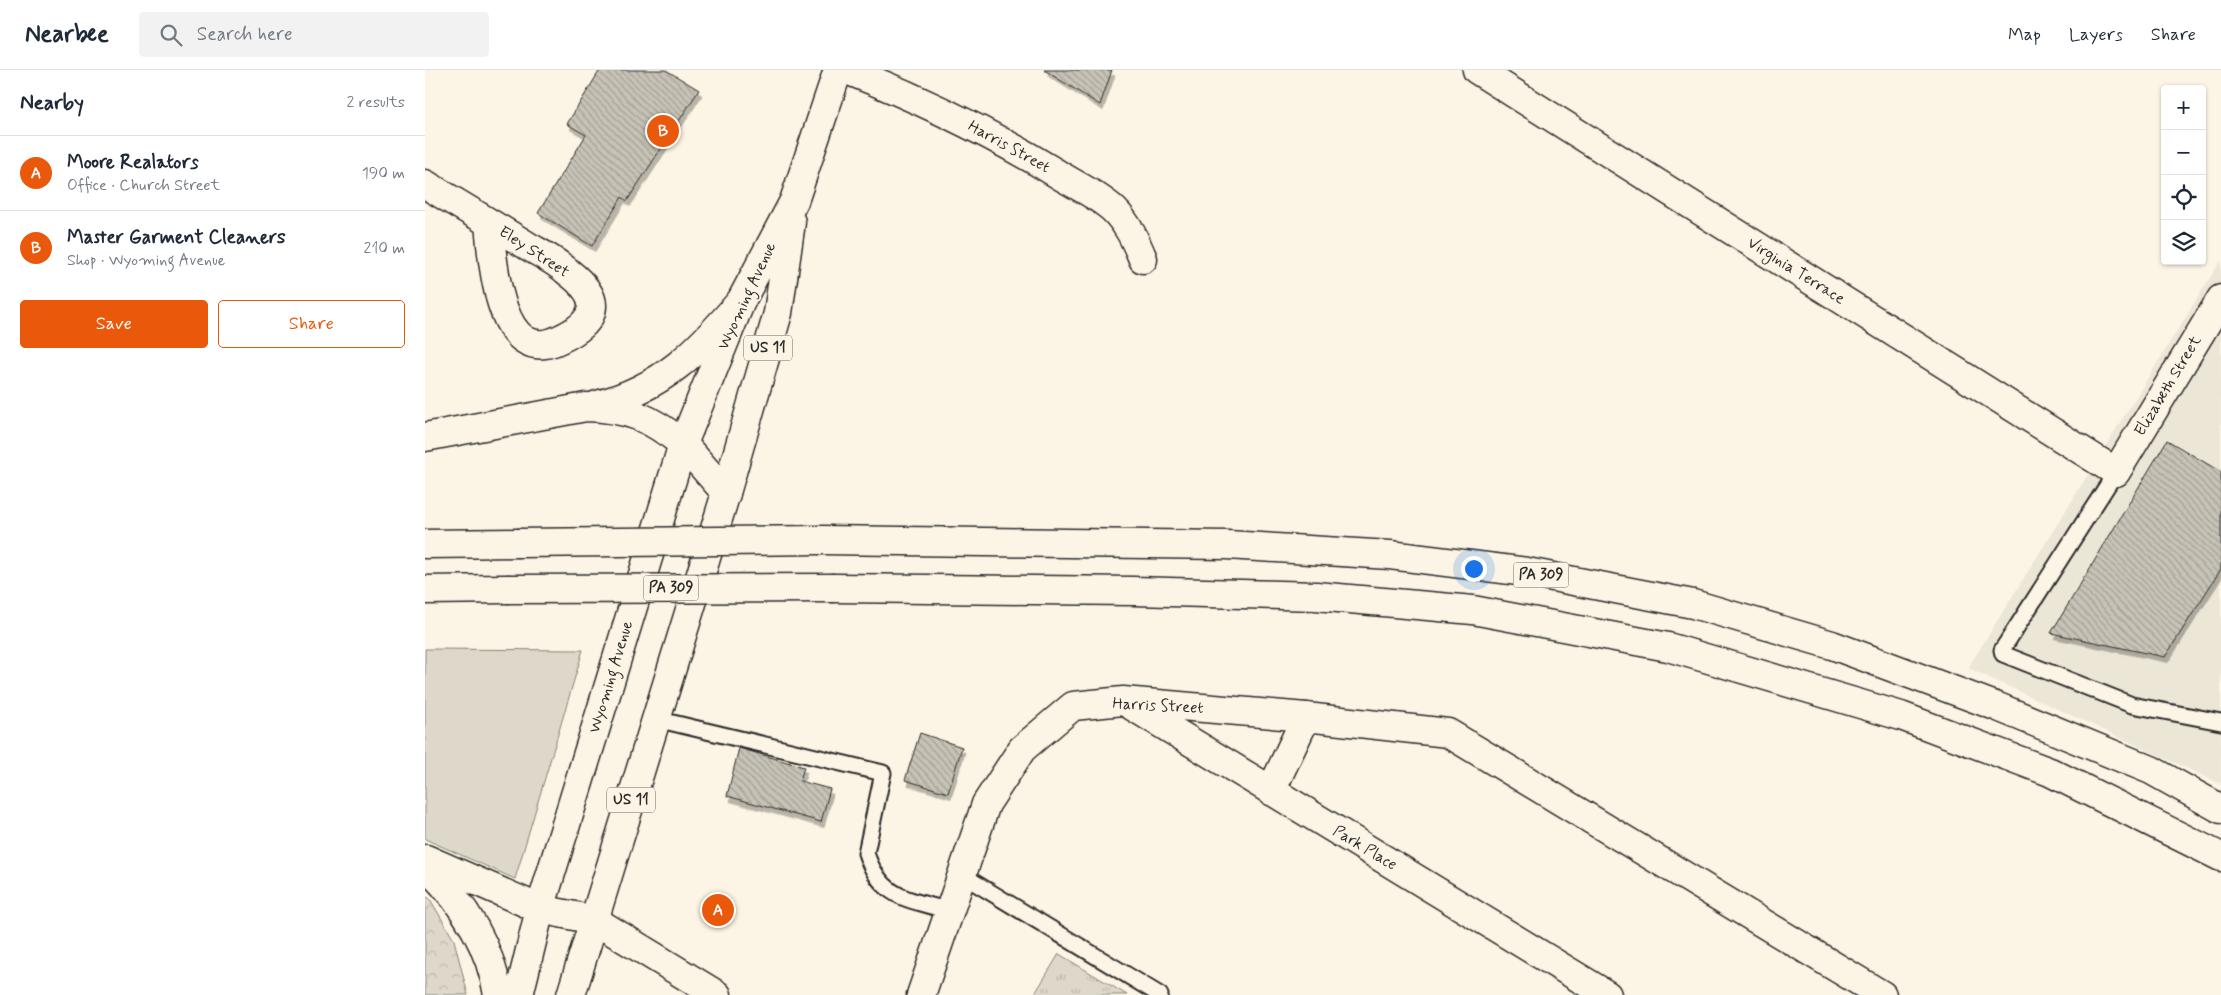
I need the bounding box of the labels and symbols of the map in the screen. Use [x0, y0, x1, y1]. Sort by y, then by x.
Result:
pin: B [647, 112, 679, 150]
street label: Harris Street [964, 116, 1054, 178]
street label: Eley Street [495, 221, 574, 283]
street label: Virginia Terrace [1743, 233, 1849, 310]
street label: Wyoming Avenue [713, 238, 782, 354]
street label: Elizabeth Street [2130, 331, 2207, 440]
road number: US 11 [744, 336, 792, 360]
your location [1461, 556, 1487, 582]
road number: PA 309 [1513, 562, 1569, 588]
road number: PA 309 [643, 576, 699, 600]
street label: Wyoming Avenue [584, 618, 639, 736]
street label: Harris Street [1112, 693, 1204, 719]
road number: US 11 [607, 788, 655, 812]
street label: Park Place [1329, 821, 1401, 875]
pin: A [702, 891, 734, 929]

